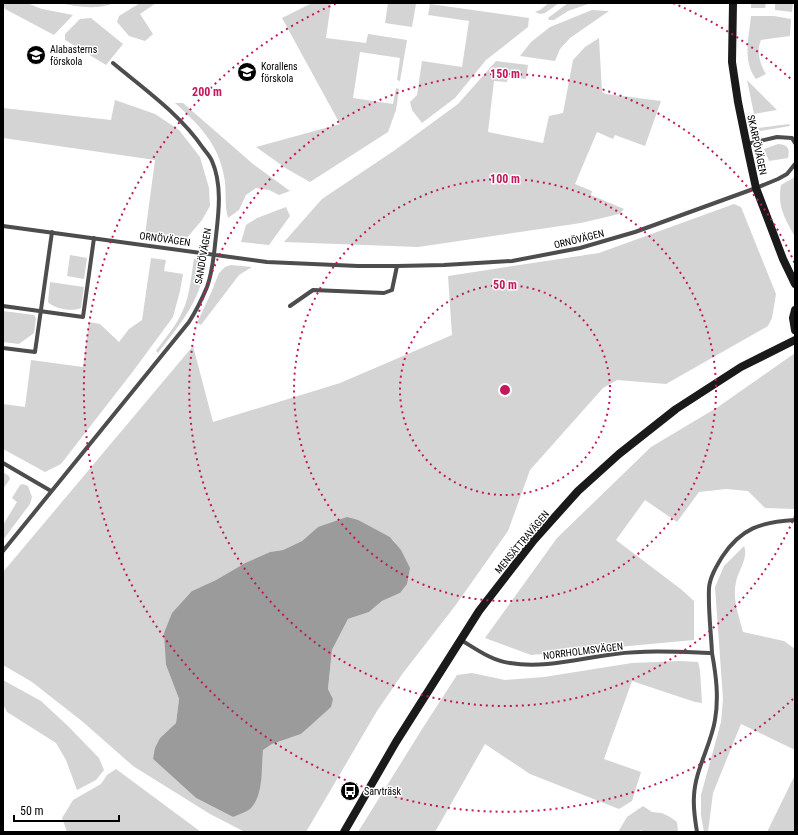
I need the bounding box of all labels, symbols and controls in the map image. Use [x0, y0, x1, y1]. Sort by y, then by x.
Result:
school or university icon: Alabasterns förskola [25, 44, 47, 66]
place label: Alabasterns förskola [50, 44, 98, 67]
school or university icon: Korallens förskola [236, 61, 258, 83]
place label: Korallens förskola [261, 61, 298, 84]
text: 150 m [490, 67, 520, 81]
text: 200 m [192, 85, 222, 99]
street label: SKARPÖVÄGEN [745, 114, 770, 176]
text: 100 m [490, 172, 520, 186]
street label: ORNÖVÄGEN [552, 226, 605, 251]
street label: SANDÖVÄGEN [192, 227, 213, 285]
street label: ORNÖVÄGEN [139, 229, 191, 248]
text: 50 m [493, 278, 517, 292]
centre of rings [498, 383, 512, 397]
street label: MENSÄTTRAVÄGEN [492, 508, 551, 575]
street label: NORRHOLMSVÄGEN [542, 640, 624, 661]
bus stop icon: Sarvträsk [339, 780, 361, 802]
place label: Sarvträsk [364, 786, 402, 797]
scale bar [14, 797, 119, 823]
text: 50 m [20, 804, 44, 818]

